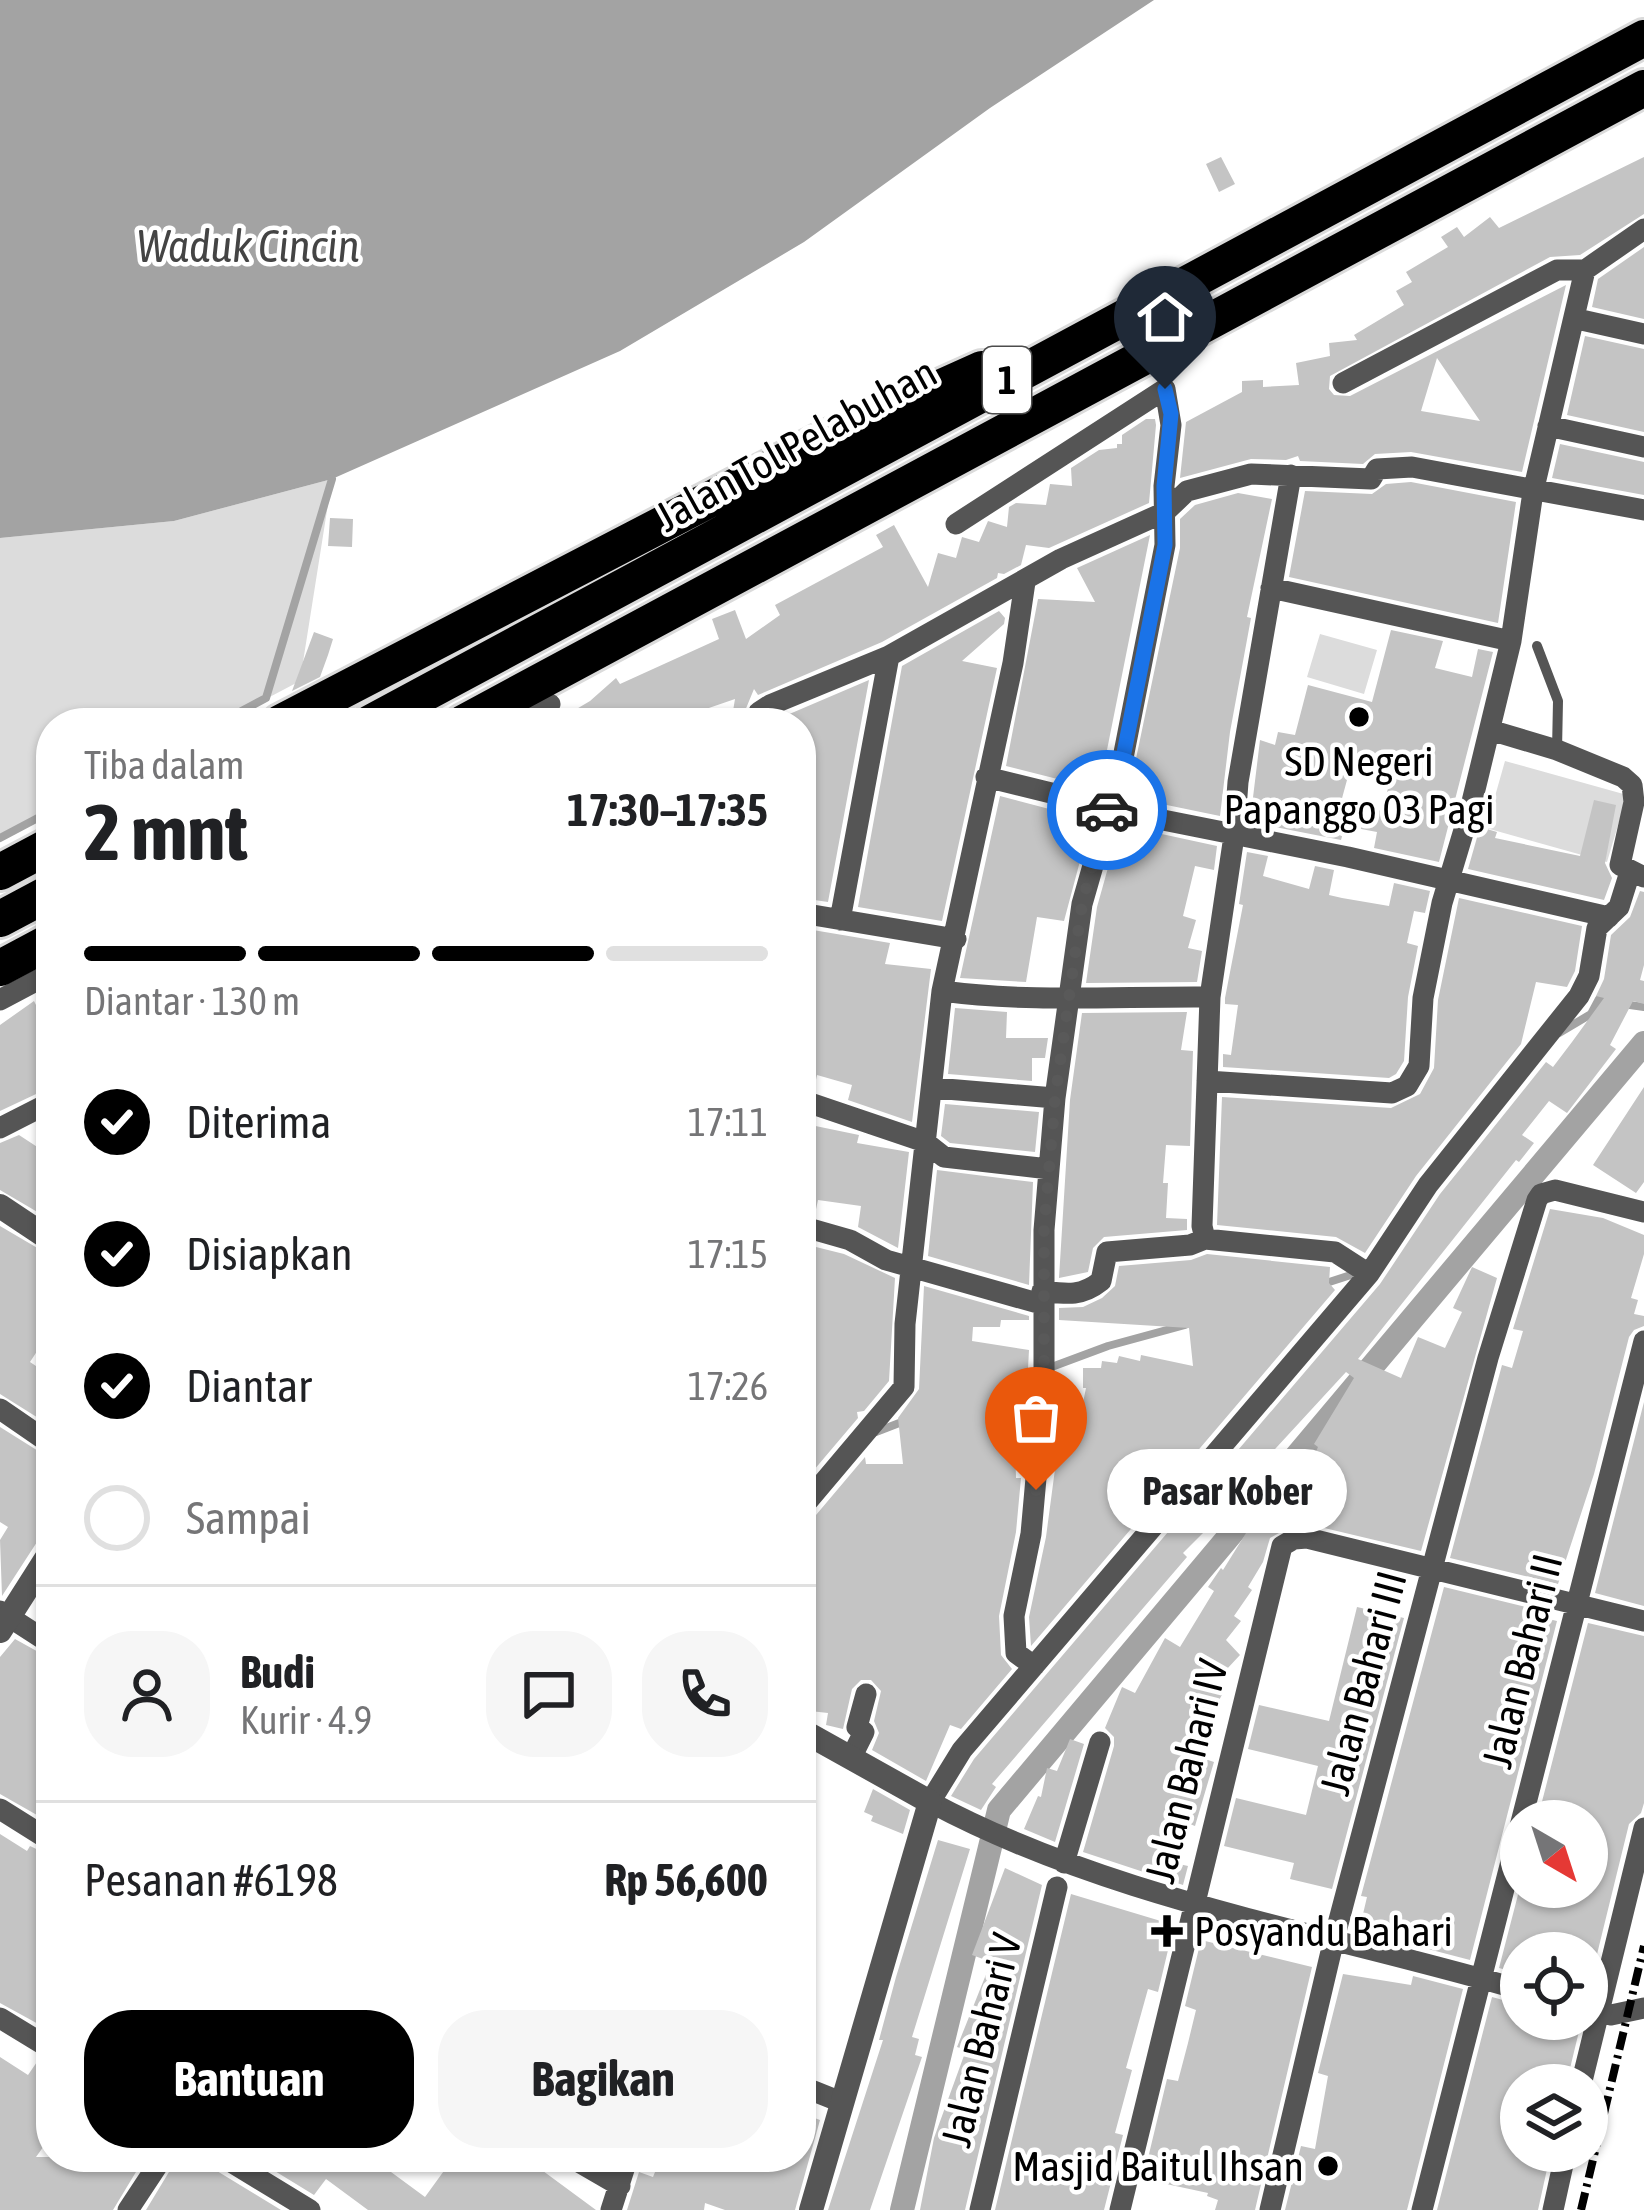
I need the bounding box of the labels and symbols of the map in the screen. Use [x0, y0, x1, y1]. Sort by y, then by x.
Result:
water label: Waduk Cincin [137, 220, 359, 272]
pin [1114, 266, 1216, 389]
street label: Jalan Tol Pelabuhan [648, 347, 944, 541]
road number: 1 [983, 347, 1031, 413]
marker: SD Negeri Papanggo 03 Pagi [1346, 704, 1372, 730]
place label: SD Negeri Papanggo 03 Pagi [1223, 737, 1495, 833]
courier [1047, 750, 1167, 870]
pin [985, 1367, 1087, 1490]
callout: Pasar Kober [1108, 1448, 1348, 1532]
street label: Jalan Bahari II [1472, 1549, 1572, 1773]
street label: Jalan Bahari III [1310, 1566, 1416, 1800]
street label: Jalan Bahari IV [1135, 1654, 1237, 1888]
north arrow [1500, 1800, 1608, 1908]
place label: Posyandu Bahari [1194, 1907, 1453, 1955]
marker: Posyandu Bahari [1151, 1915, 1183, 1947]
street label: Jalan Bahari V [931, 1928, 1031, 2151]
place label: Masjid Baitul Ihsan [1012, 2142, 1304, 2190]
marker: Masjid Baitul Ihsan [1315, 2153, 1341, 2179]

